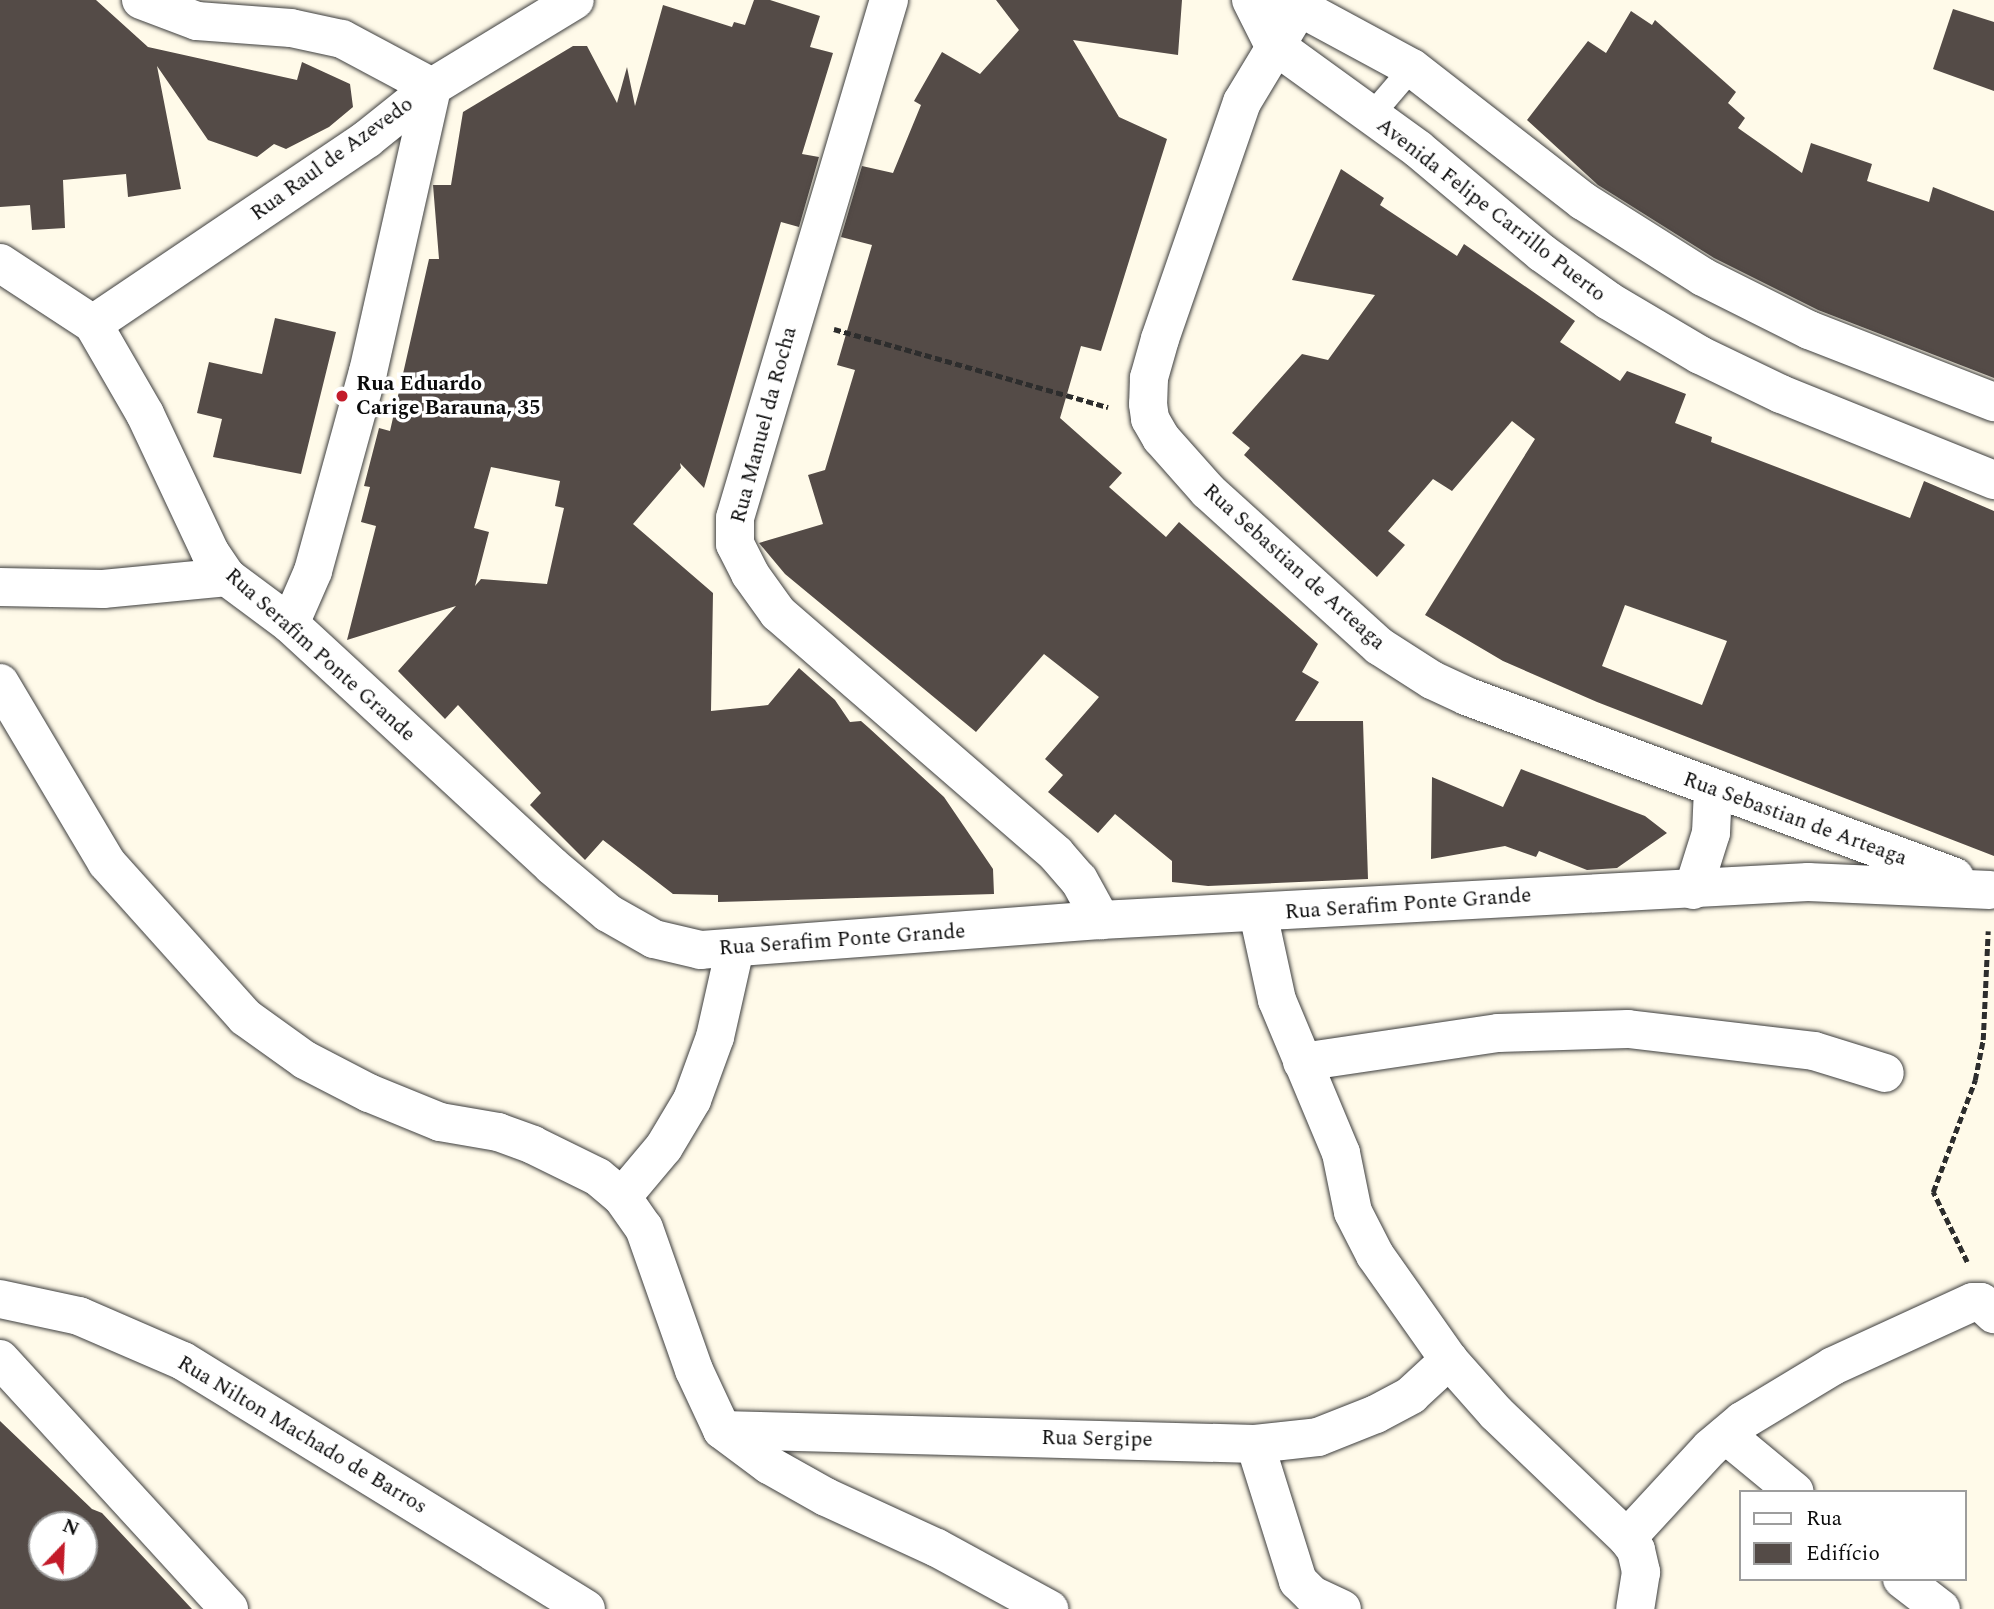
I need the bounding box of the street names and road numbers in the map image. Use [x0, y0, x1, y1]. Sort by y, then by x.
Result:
street label: Rua Raul de Azevedo [246, 92, 418, 226]
street label: Avenida Felipe Carrillo Puerto [1371, 113, 1611, 307]
street label: Rua Manuel da Rocha [726, 324, 802, 526]
street label: Rua Sebastian de Arteaga [1198, 479, 1390, 655]
street label: Rua Serafim Ponte Grande [220, 563, 420, 747]
street label: Rua Sebastian de Arteaga [1680, 767, 1910, 871]
street label: Rua Serafim Ponte Grande [1284, 883, 1532, 925]
street label: Rua Serafim Ponte Grande [718, 919, 966, 961]
street label: Rua Nilton Machado de Barros [173, 1350, 431, 1520]
street label: Rua Sergipe [1041, 1425, 1153, 1453]

